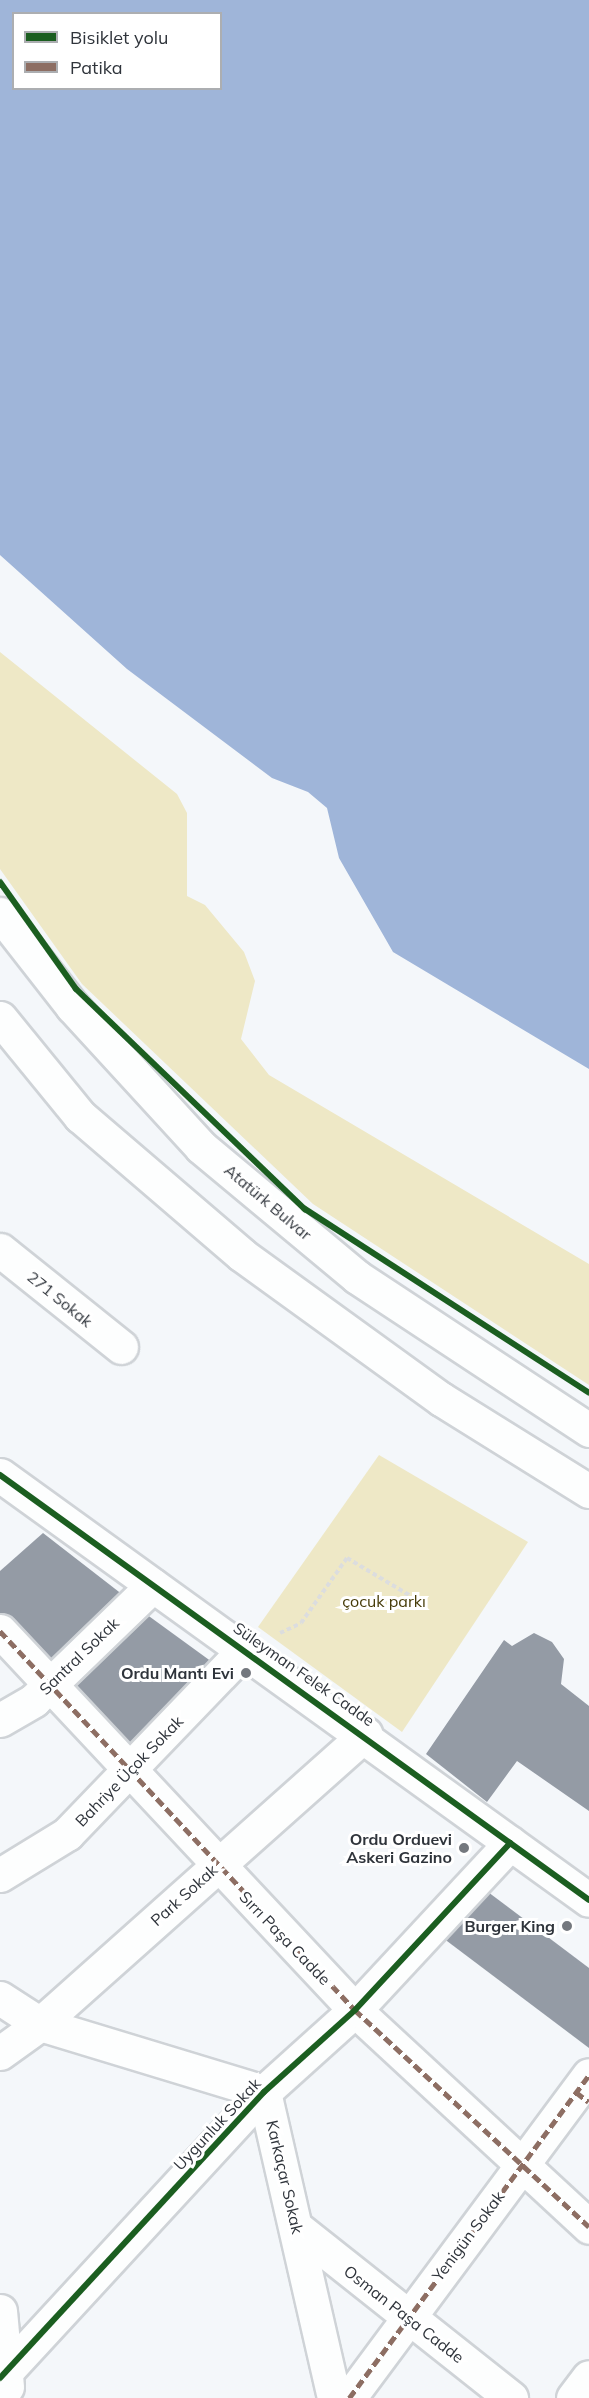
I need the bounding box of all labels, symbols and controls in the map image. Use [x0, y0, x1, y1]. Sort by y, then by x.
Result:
legend [12, 12, 222, 90]
text: Bisiklet yolu [70, 26, 168, 49]
text: Patika [70, 56, 123, 79]
street label: Atatürk Bulvar [221, 1160, 315, 1244]
street label: 271 Sokak [24, 1267, 96, 1331]
park label: çocuk parkı [342, 1591, 426, 1611]
street label: Santral Sokak [35, 1613, 123, 1699]
street label: Süleyman Felek Cadde [230, 1618, 378, 1730]
place label: Ordu Mantı Evi [121, 1663, 234, 1683]
marker: Ordu Mantı Evi [239, 1666, 253, 1680]
street label: Bahriye Üçok Sokak [71, 1712, 187, 1830]
place label: Ordu Orduevi Askeri Gazino [346, 1829, 452, 1867]
marker: Ordu Orduevi Askeri Gazino [457, 1841, 471, 1855]
street label: Park Sokak [147, 1860, 221, 1930]
street label: Sırrı Paşa Cadde [235, 1887, 335, 1989]
place label: Burger King [464, 1916, 555, 1936]
marker: Burger King [560, 1919, 574, 1933]
street label: Uygunluk Sokak [169, 2074, 265, 2174]
street label: Karkaçar Sokak [263, 2118, 307, 2236]
street label: Yenigün Sokak [428, 2187, 508, 2285]
street label: Osman Paşa Cadde [340, 2261, 468, 2367]

